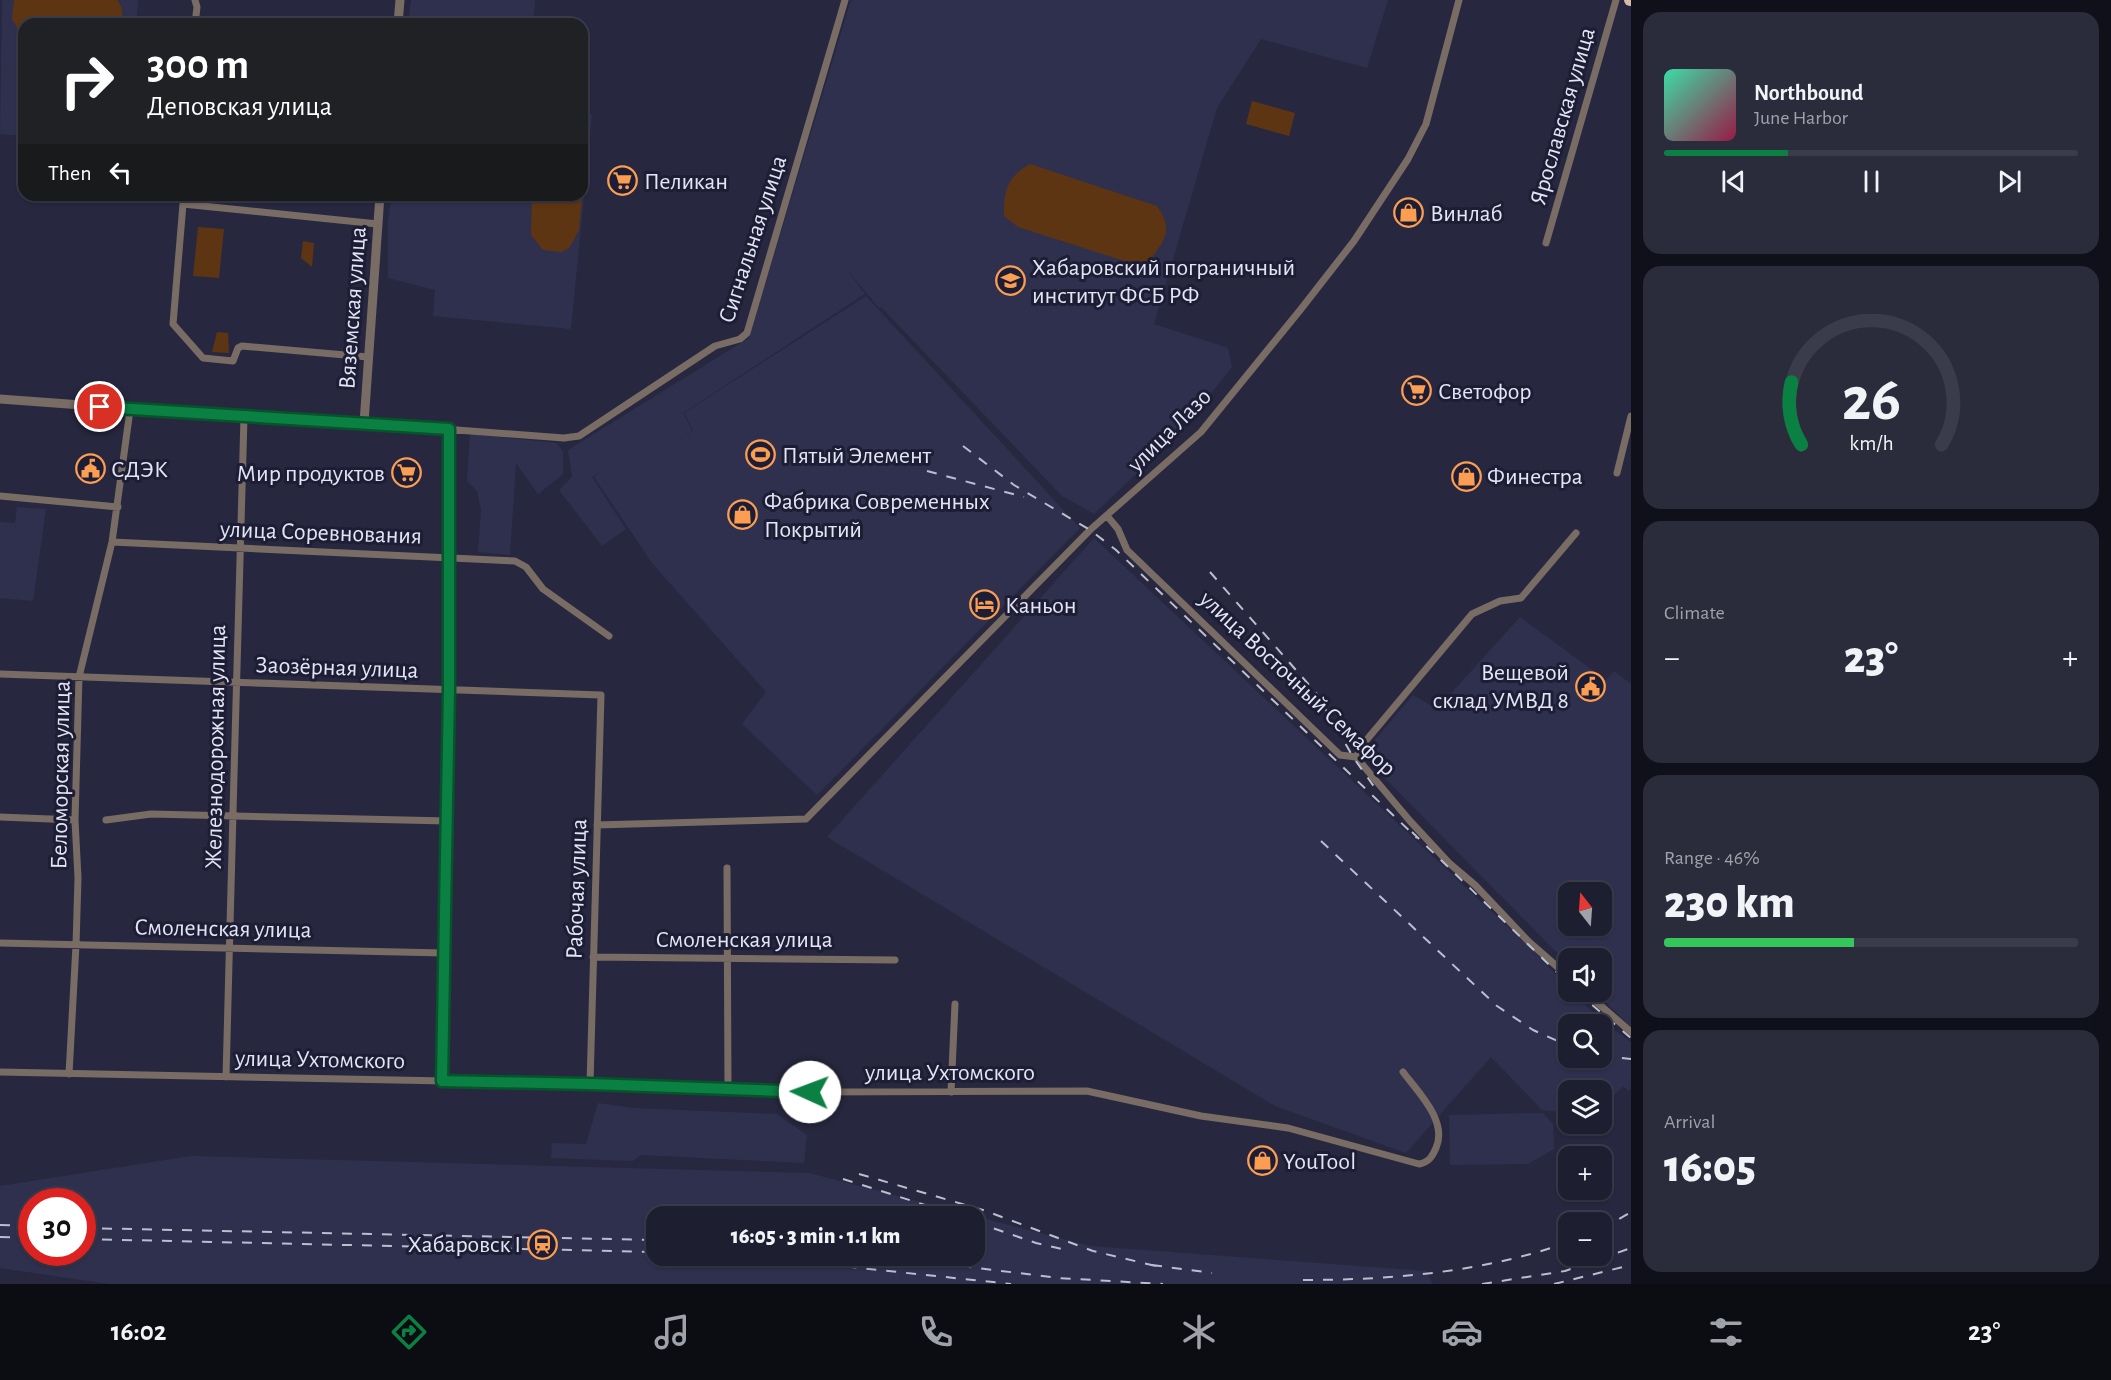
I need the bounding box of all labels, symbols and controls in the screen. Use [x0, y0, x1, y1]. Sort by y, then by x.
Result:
street label: Ярославская улица [1526, 25, 1600, 208]
icon: right [48, 42, 126, 120]
text: 300 m [147, 44, 249, 86]
text: Northbound [1754, 82, 1863, 104]
text: Деповская улица [147, 93, 332, 120]
text: June Harbor [1754, 108, 1848, 128]
street label: Сигнальная улица [715, 153, 791, 326]
icon: left [104, 156, 137, 189]
text: Then [48, 162, 92, 184]
supermarket icon: Пеликан [607, 165, 639, 197]
icon: previous [1717, 165, 1750, 198]
icon: pause [1855, 165, 1888, 198]
icon: next [1993, 165, 2026, 198]
place label: Пеликан [644, 170, 728, 194]
shop icon: Винлаб [1393, 197, 1425, 229]
place label: Винлаб [1430, 202, 1503, 226]
street label: Вяземская улица [335, 226, 371, 390]
place label: Хабаровский пограничный институт ФСБ РФ [1032, 256, 1295, 308]
school or university icon: Хабаровский пограничный институт ФСБ РФ [995, 265, 1027, 297]
text: 26 [1841, 369, 1901, 431]
supermarket icon: Светофор [1401, 375, 1433, 407]
place label: Светофор [1438, 380, 1531, 404]
pin [74, 381, 125, 432]
street label: улица Лазо [1123, 384, 1216, 478]
icon: arrive [83, 390, 116, 423]
text: km/h [1849, 433, 1893, 454]
sports icon: Пятый Элемент [745, 439, 777, 471]
place label: Пятый Элемент [782, 444, 932, 468]
public building icon: СДЭК [74, 453, 106, 485]
supermarket icon: Мир продуктов [390, 457, 422, 489]
place label: СДЭК [111, 458, 168, 482]
shop icon: Финестра [1450, 460, 1482, 492]
place label: Мир продуктов [237, 462, 385, 486]
place label: Финестра [1487, 465, 1583, 489]
place label: Фабрика Современных Покрытий [764, 490, 990, 542]
shop icon: Фабрика Современных Покрытий [727, 499, 759, 531]
street label: улица Соревнования [219, 517, 422, 549]
street label: улица Восточный Семафор [1194, 586, 1400, 781]
hotel icon: Каньон [968, 589, 1000, 621]
place label: Каньон [1005, 594, 1076, 618]
text: Climate [1664, 603, 1725, 623]
street label: Железнодорожная улица [202, 625, 230, 869]
text: 23° [1844, 636, 1898, 681]
text: − [1664, 642, 1680, 675]
text: + [2062, 642, 2078, 675]
street label: Заозёрная улица [255, 653, 419, 683]
place label: Вещевой склад УМВД 8 [1433, 661, 1569, 713]
public building icon: Вещевой склад УМВД 8 [1574, 670, 1606, 702]
street label: Беломорская улица [47, 680, 75, 870]
street label: Рабочая улица [563, 818, 591, 960]
text: Range · 46% [1664, 848, 1760, 868]
text: 230 km [1664, 881, 1795, 926]
north arrow [1558, 882, 1612, 936]
map controls [1558, 882, 1612, 1266]
street label: Смоленская улица [134, 915, 312, 943]
street label: Смоленская улица [655, 928, 833, 952]
button: sound [1558, 948, 1612, 1002]
button: search [1558, 1014, 1612, 1068]
street label: улица Ухтомского [234, 1047, 405, 1073]
position arrow [778, 1060, 842, 1124]
street label: улица Ухтомского [864, 1061, 1035, 1085]
button: layers [1558, 1080, 1612, 1134]
text: Arrival [1664, 1112, 1715, 1132]
shop icon: YouTool [1246, 1145, 1278, 1177]
text: 16:05 [1664, 1145, 1756, 1190]
button: + [1558, 1146, 1612, 1200]
place label: YouTool [1283, 1150, 1356, 1174]
speed limit sign: 30 [18, 1188, 96, 1266]
button: − [1558, 1212, 1612, 1266]
text: 16:05 · 3 min · 1.1 km [731, 1225, 900, 1247]
station icon: Хабаровск I [526, 1228, 558, 1260]
place label: Хабаровск I [408, 1233, 521, 1257]
icon: directions [388, 1311, 430, 1353]
icon: music [651, 1311, 693, 1353]
icon: phone [915, 1311, 957, 1353]
icon: climate [1178, 1311, 1220, 1353]
icon: car [1441, 1311, 1483, 1353]
icon: filters [1705, 1311, 1747, 1353]
text: 16:02 [111, 1318, 166, 1345]
text: 23° [1968, 1318, 2000, 1345]

